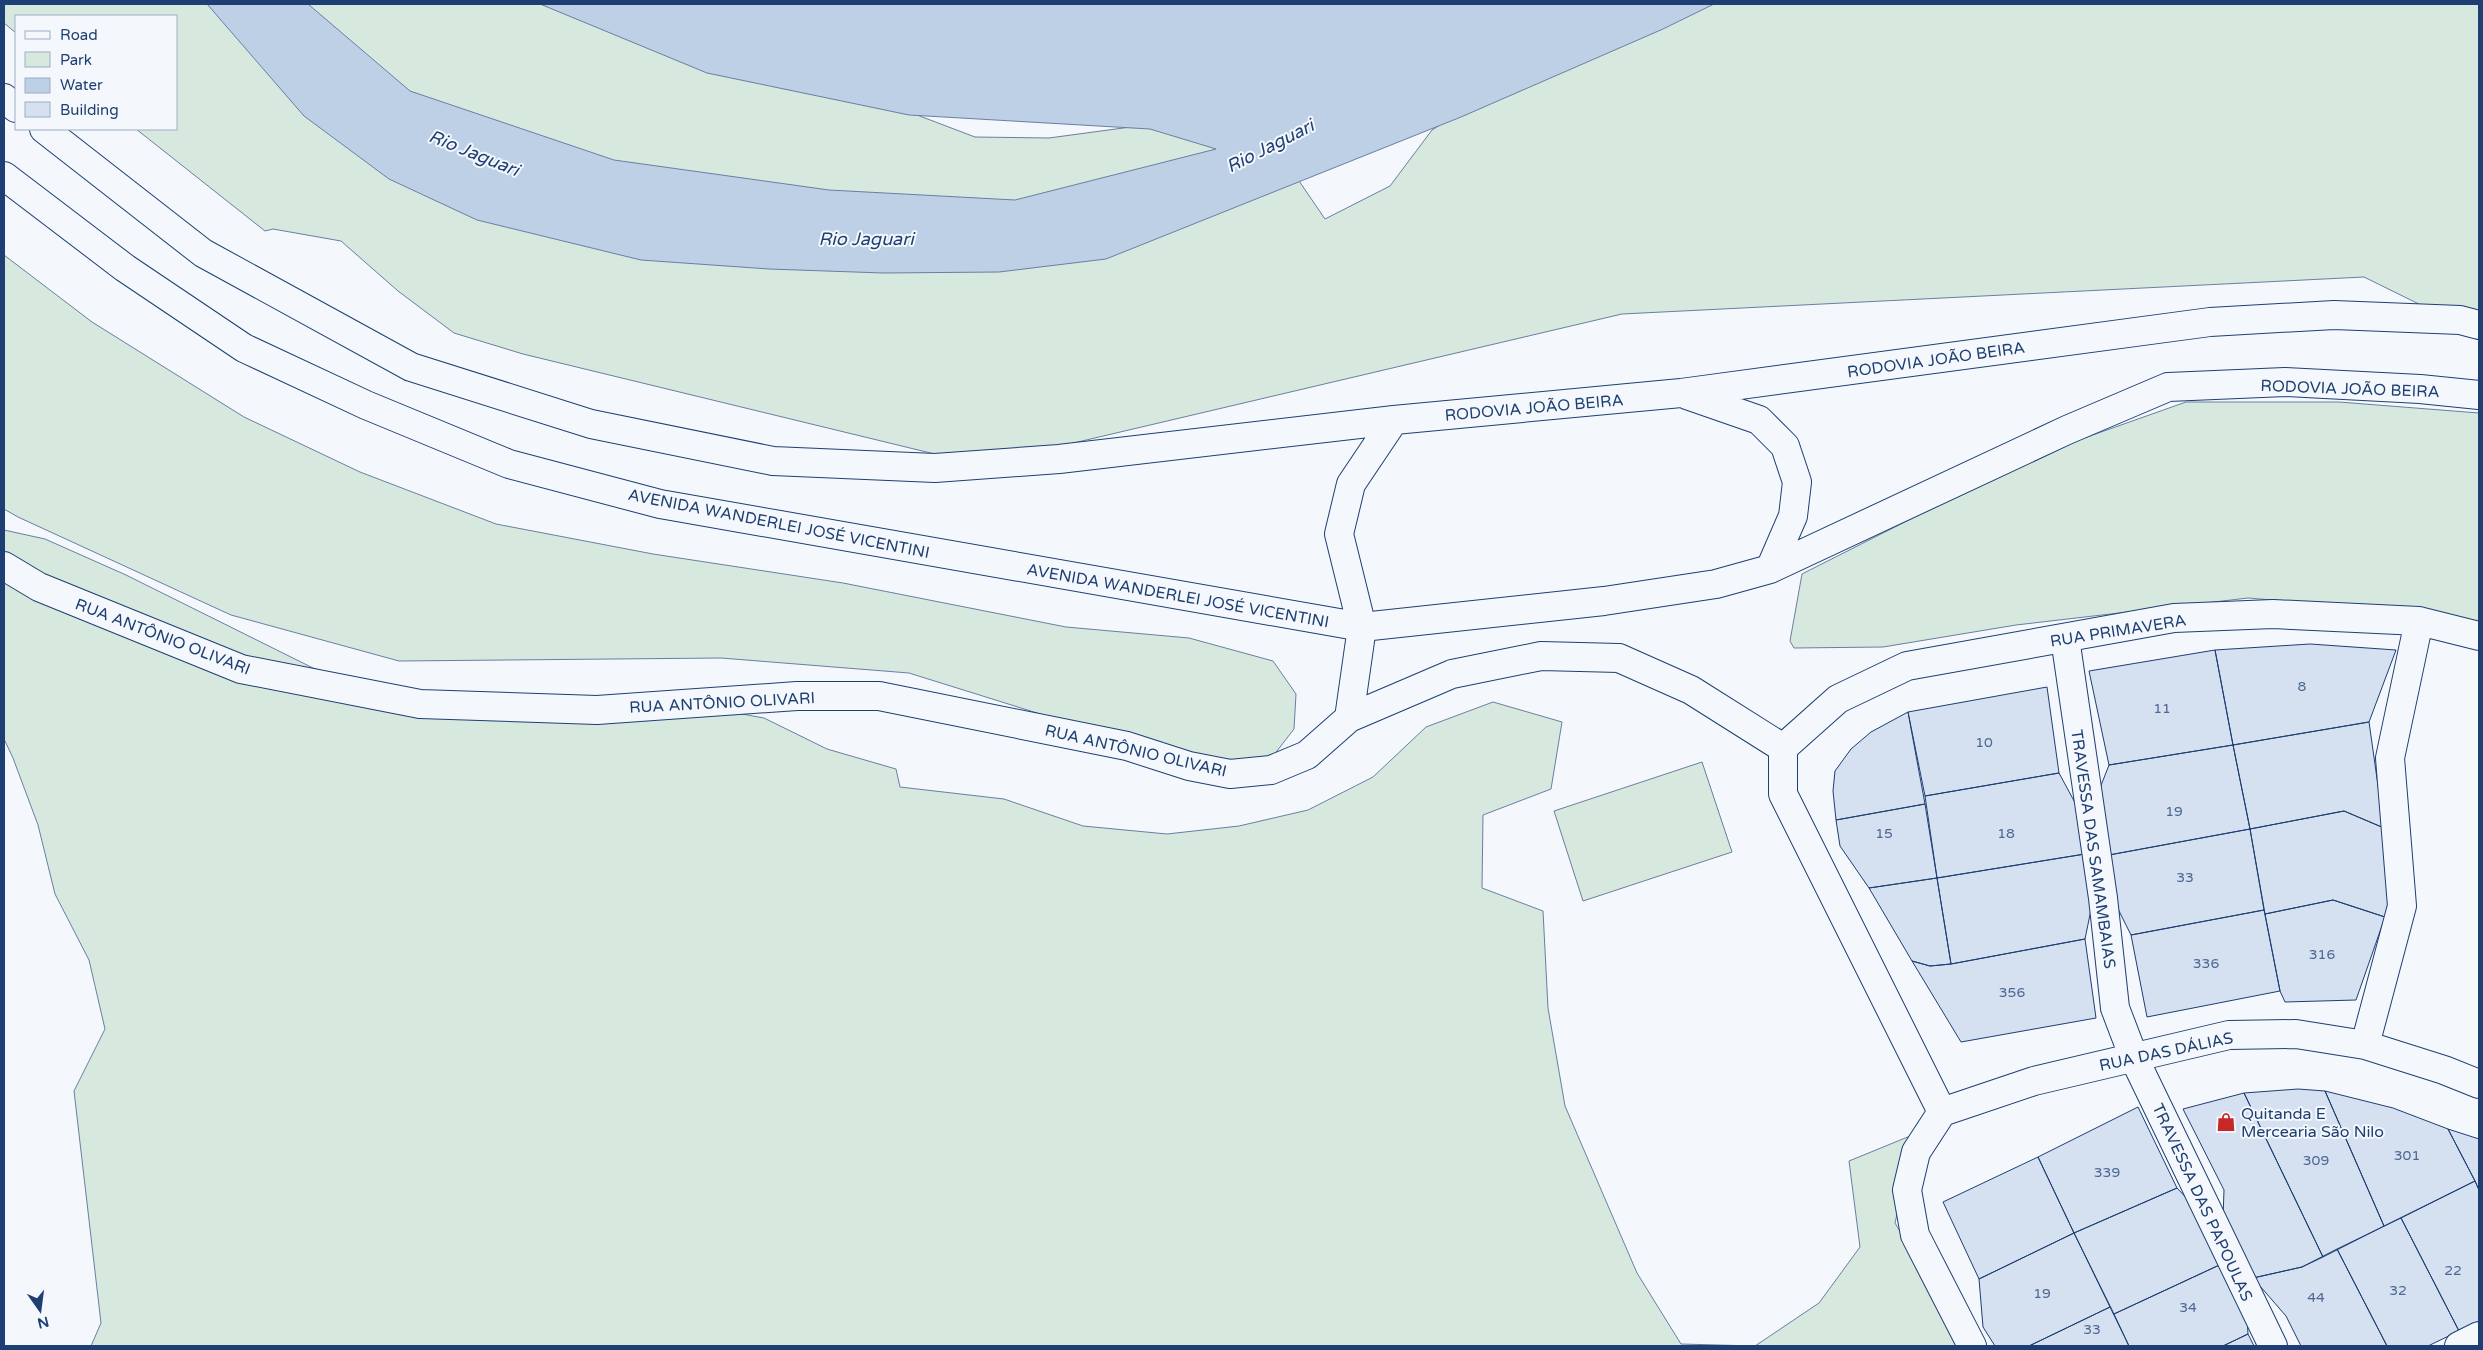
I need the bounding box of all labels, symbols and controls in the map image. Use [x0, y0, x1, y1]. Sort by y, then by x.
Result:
legend [15, 15, 178, 130]
text: Road [60, 26, 98, 44]
text: Park [60, 51, 92, 69]
text: Water [60, 76, 103, 94]
text: Building [60, 101, 119, 119]
water label: Rio Jaguari [1223, 113, 1320, 177]
water label: Rio Jaguari [426, 125, 525, 182]
water label: Rio Jaguari [818, 228, 916, 250]
street label: RODOVIA JOÃO BEIRA [1846, 338, 2026, 382]
street label: RODOVIA JOÃO BEIRA [2260, 376, 2440, 402]
street label: RODOVIA JOÃO BEIRA [1444, 390, 1624, 426]
street label: AVENIDA WANDERLEI JOSÉ VICENTINI [626, 485, 931, 563]
street label: AVENIDA WANDERLEI JOSÉ VICENTINI [1025, 560, 1331, 632]
street label: RUA ANTÔNIO OLIVARI [72, 594, 253, 680]
street label: RUA PRIMAVERA [2049, 610, 2188, 652]
house number: 8 [2298, 678, 2307, 695]
street label: RUA ANTÔNIO OLIVARI [629, 688, 815, 718]
house number: 11 [2153, 700, 2171, 717]
street label: RUA ANTÔNIO OLIVARI [1043, 720, 1229, 782]
street label: TRAVESSA DAS SAMAMBAIAS [2066, 728, 2120, 970]
house number: 10 [1975, 734, 1993, 751]
house number: 19 [2165, 803, 2183, 820]
house number: 15 [1875, 825, 1893, 842]
house number: 18 [1997, 825, 2015, 842]
house number: 33 [2176, 869, 2194, 886]
house number: 316 [2309, 946, 2335, 963]
house number: 336 [2193, 955, 2219, 972]
house number: 356 [1999, 984, 2025, 1001]
street label: RUA DAS DÁLIAS [2097, 1028, 2235, 1076]
street label: TRAVESSA DAS PAPOULAS [2147, 1100, 2257, 1305]
place label: Quitanda E Mercearia São Nilo [2241, 1104, 2384, 1142]
shop icon: Quitanda E Mercearia São Nilo [2215, 1111, 2237, 1133]
house number: 301 [2394, 1147, 2420, 1164]
house number: 309 [2303, 1152, 2329, 1169]
house number: 339 [2094, 1164, 2120, 1181]
house number: 22 [2444, 1262, 2462, 1279]
house number: 32 [2389, 1282, 2407, 1299]
north arrow [15, 1285, 65, 1335]
house number: 19 [2033, 1285, 2051, 1302]
house number: 44 [2307, 1289, 2325, 1306]
house number: 34 [2179, 1299, 2197, 1316]
text: N [36, 1313, 51, 1332]
house number: 33 [2083, 1321, 2101, 1338]

